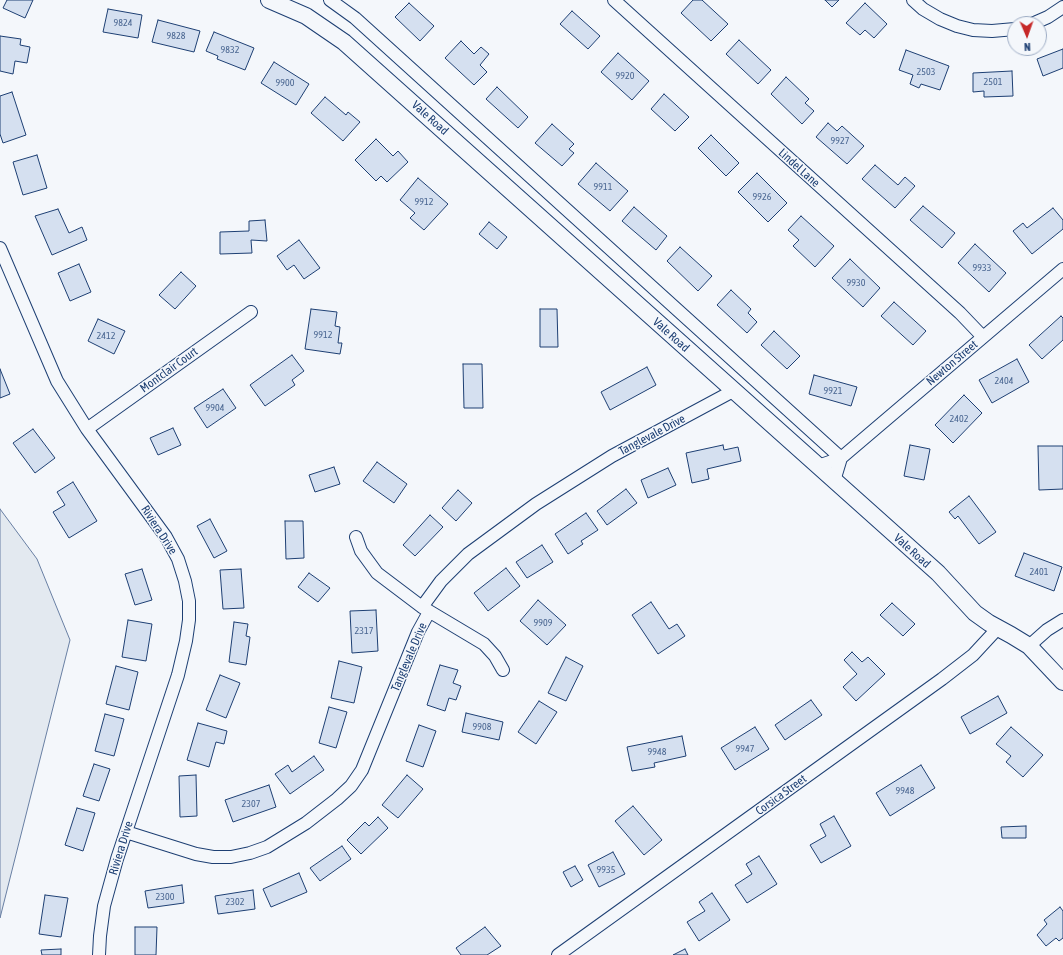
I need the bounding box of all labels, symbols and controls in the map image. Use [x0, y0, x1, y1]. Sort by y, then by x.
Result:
north arrow [1007, 16, 1047, 56]
house number: 9824 [114, 17, 132, 29]
house number: 9828 [167, 30, 185, 42]
text: N [1024, 41, 1031, 53]
house number: 9832 [221, 44, 239, 56]
house number: 2503 [917, 66, 935, 78]
house number: 9920 [616, 70, 634, 82]
house number: 2501 [984, 76, 1002, 88]
house number: 9900 [276, 77, 294, 89]
street label: Vale Road [409, 98, 451, 138]
house number: 9927 [831, 135, 849, 147]
street label: Lindel Lane [775, 146, 823, 190]
house number: 9911 [594, 181, 612, 193]
house number: 9926 [753, 191, 771, 203]
house number: 9912 [415, 196, 433, 208]
house number: 9933 [973, 262, 991, 274]
house number: 9930 [847, 277, 865, 289]
street label: Vale Road [650, 315, 692, 355]
house number: 9912 [314, 329, 332, 341]
house number: 2412 [97, 330, 115, 342]
street label: Newton Street [923, 337, 981, 389]
street label: Montclair Court [137, 344, 201, 396]
house number: 2404 [995, 375, 1013, 387]
house number: 9921 [824, 385, 842, 397]
house number: 9904 [206, 402, 224, 414]
street label: Tanglevale Drive [616, 411, 688, 459]
house number: 2402 [950, 413, 968, 425]
street label: Riviera Drive [138, 503, 180, 557]
street label: Vale Road [891, 531, 933, 571]
house number: 2401 [1030, 566, 1048, 578]
house number: 9909 [534, 617, 552, 629]
street label: Tanglevale Drive [388, 620, 430, 694]
house number: 2317 [355, 625, 373, 637]
house number: 9908 [473, 721, 491, 733]
house number: 9947 [736, 743, 754, 755]
house number: 9948 [648, 746, 666, 758]
street label: Corsica Street [753, 772, 809, 818]
house number: 9948 [896, 785, 914, 797]
house number: 2307 [242, 798, 260, 810]
street label: Riviera Drive [106, 819, 136, 877]
house number: 9935 [597, 864, 615, 876]
house number: 2300 [156, 891, 174, 903]
house number: 2302 [226, 896, 244, 908]

